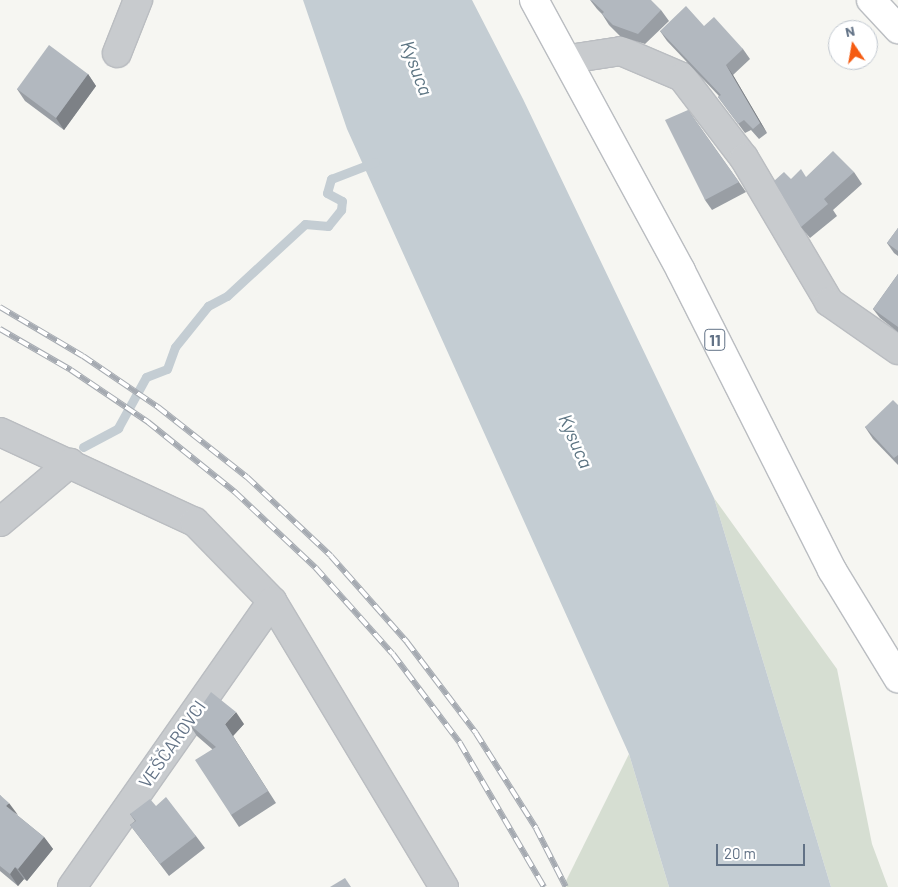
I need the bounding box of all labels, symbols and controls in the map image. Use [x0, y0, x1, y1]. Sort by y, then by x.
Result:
north arrow [828, 20, 878, 70]
text: N [844, 22, 856, 40]
water label: Kysuca [396, 37, 438, 99]
road number: 11 [704, 326, 726, 354]
water label: Kysuca [554, 410, 598, 472]
street label: VEŠČAROVCI [134, 696, 210, 792]
scale bar [718, 834, 807, 866]
text: 20 m [724, 844, 756, 862]

